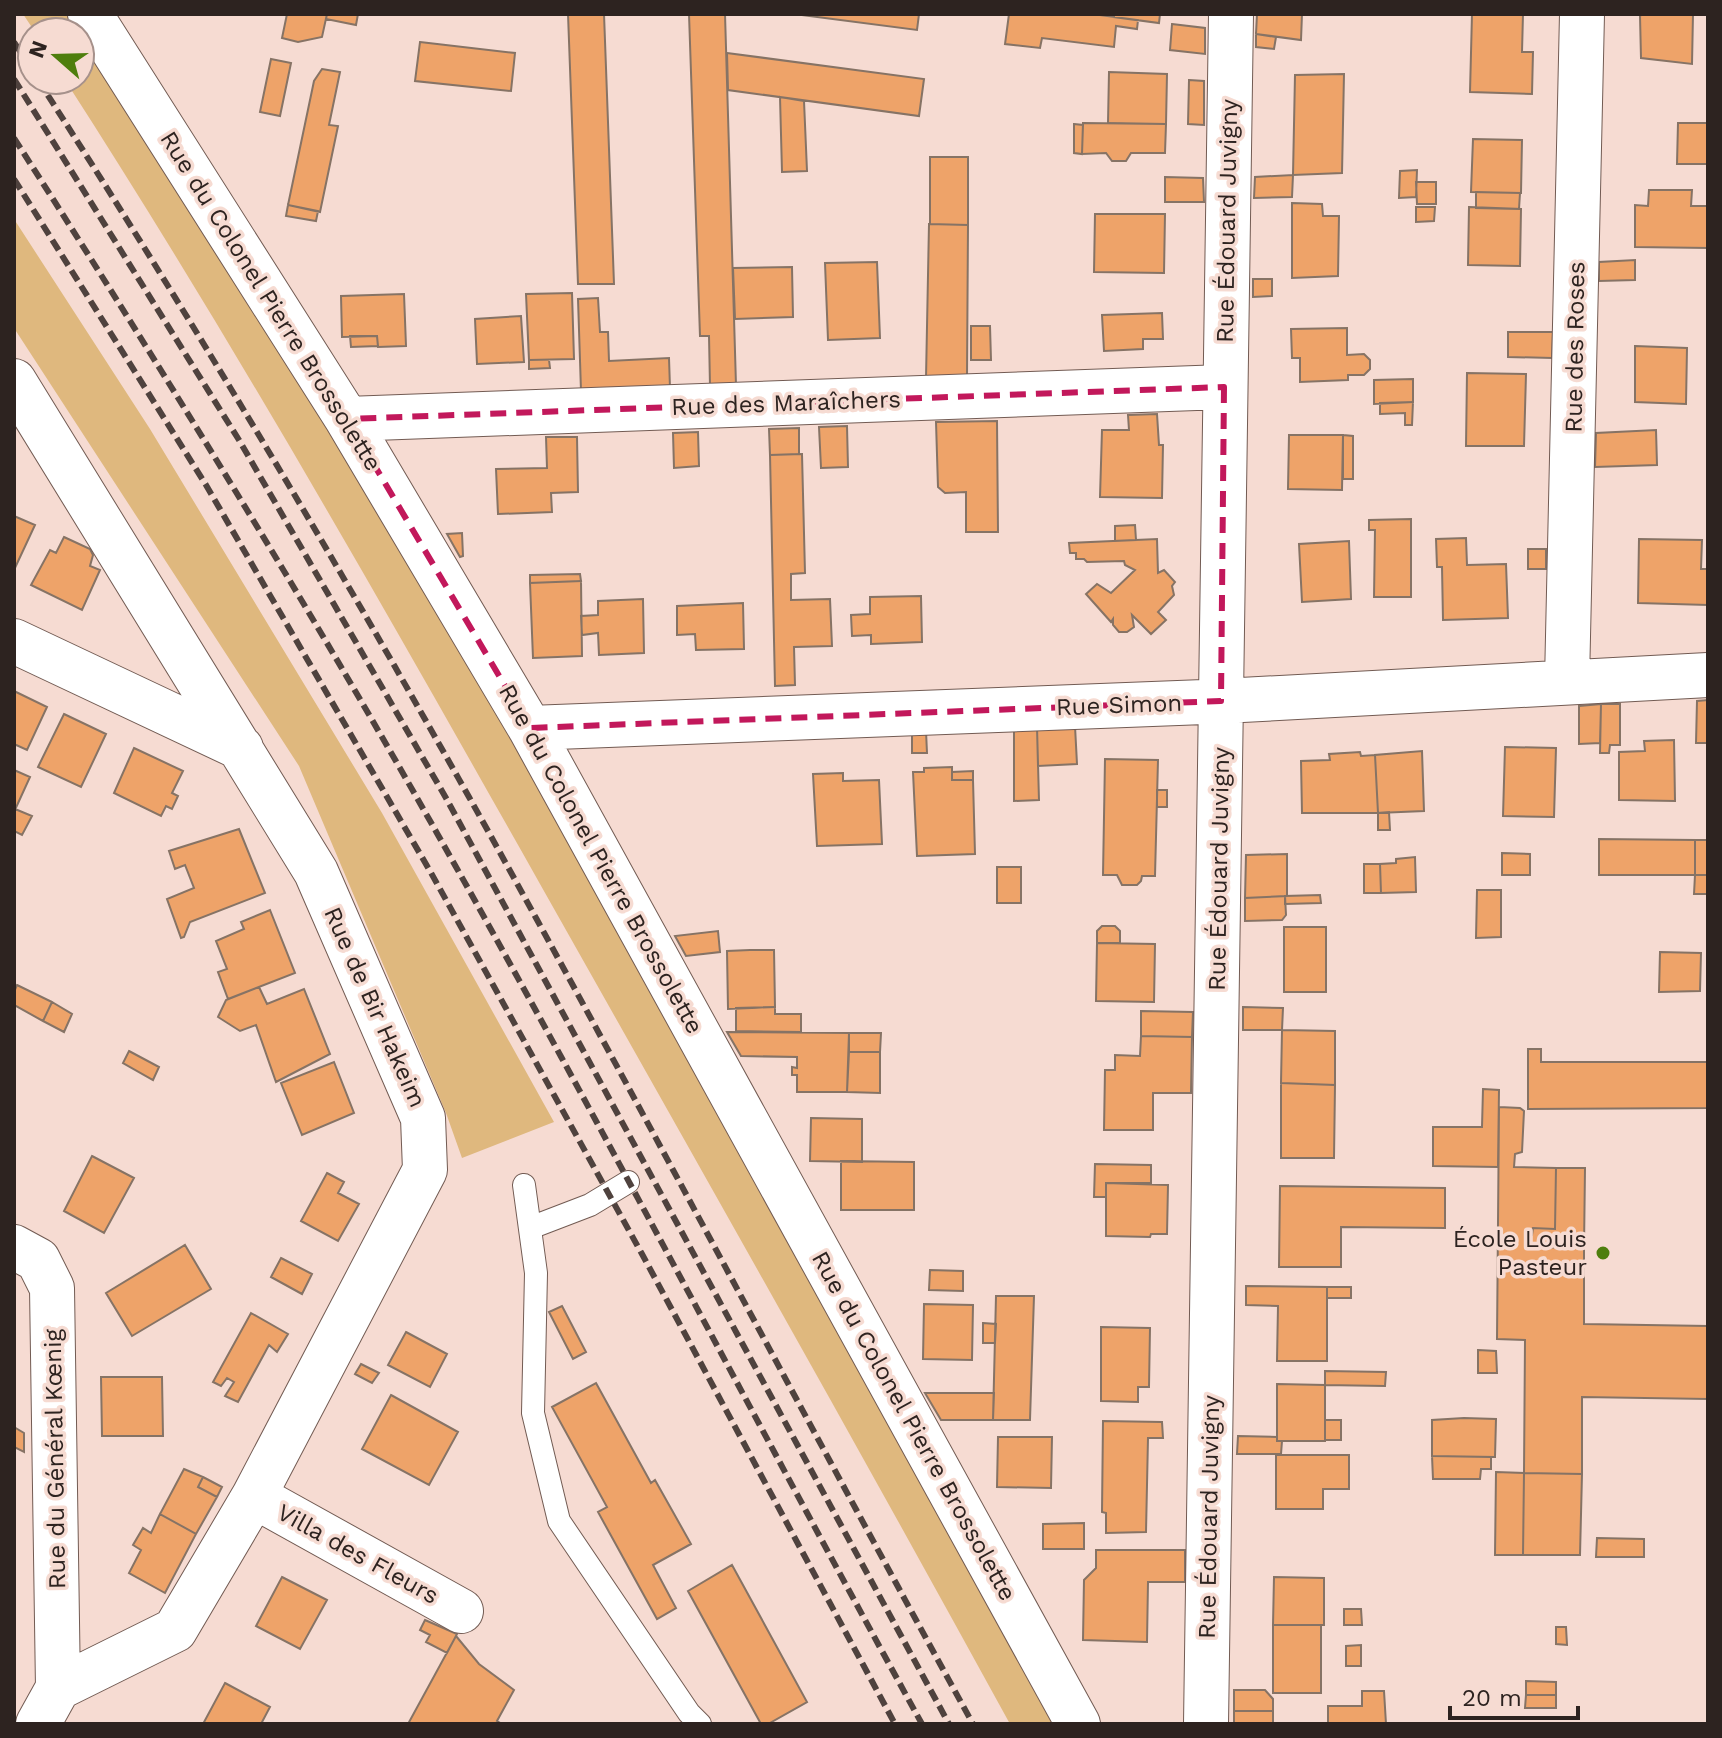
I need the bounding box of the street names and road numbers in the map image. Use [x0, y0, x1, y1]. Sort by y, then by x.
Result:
street label: Rue Édouard Juvigny [1211, 98, 1243, 343]
street label: Rue du Colonel Pierre Brossolette [154, 126, 388, 476]
street label: Rue des Roses [1560, 261, 1590, 433]
street label: Rue des Maraîchers [671, 385, 901, 421]
street label: Rue du Colonel Pierre Brossolette [493, 679, 709, 1039]
street label: Rue Simon [1055, 689, 1183, 721]
street label: Rue Édouard Juvigny [1203, 746, 1235, 991]
street label: Rue de Bir Hakeim [318, 902, 432, 1112]
street label: Rue du Colonel Pierre Brossolette [806, 1246, 1022, 1606]
street label: Rue du Général Kœnig [39, 1328, 71, 1589]
street label: Rue Édouard Juvigny [1193, 1394, 1225, 1639]
street label: Villa des Fleurs [272, 1498, 444, 1610]

